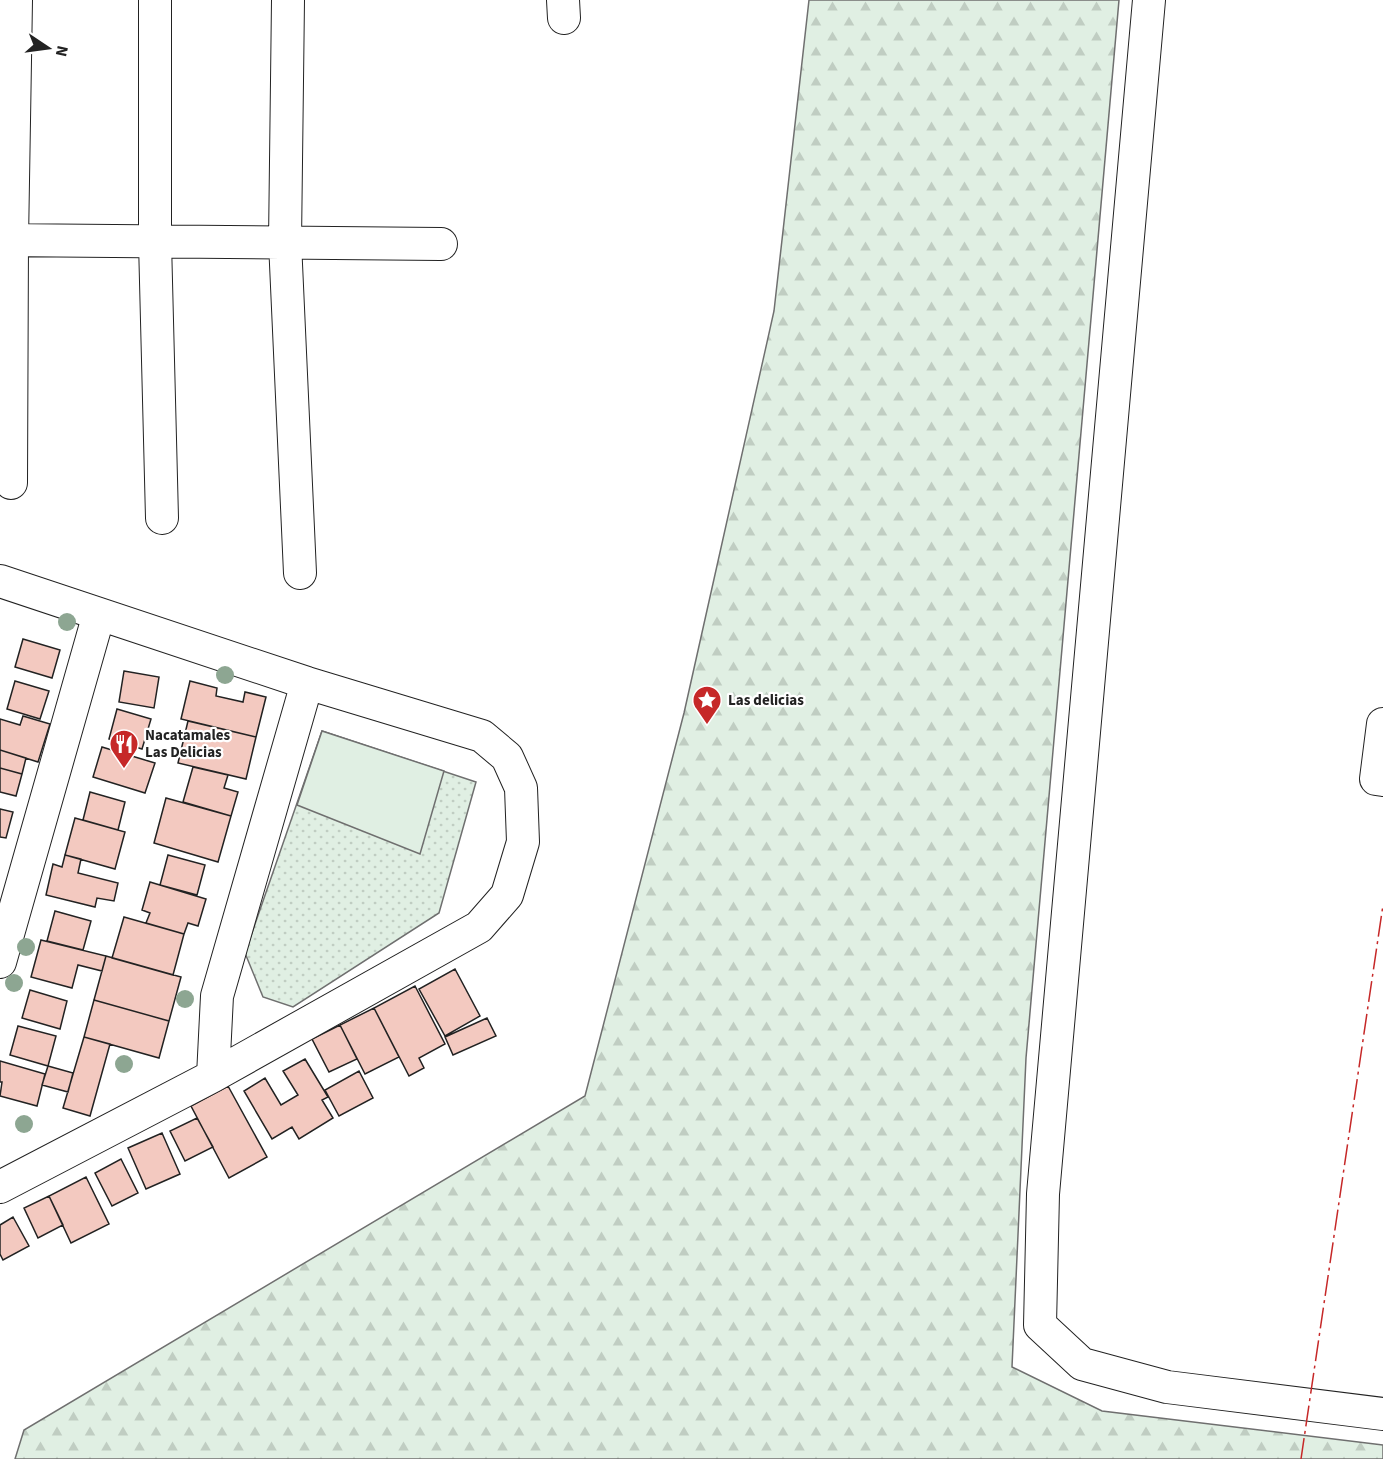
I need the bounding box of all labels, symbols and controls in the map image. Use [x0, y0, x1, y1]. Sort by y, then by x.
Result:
north arrow [18, 18, 78, 78]
text: N [50, 43, 74, 59]
place icon: Las delicias [691, 684, 723, 726]
place label: Las delicias [728, 690, 804, 711]
place label: Nacatamales Las Delicias [145, 725, 231, 763]
restaurant icon: Nacatamales Las Delicias [108, 728, 140, 770]

